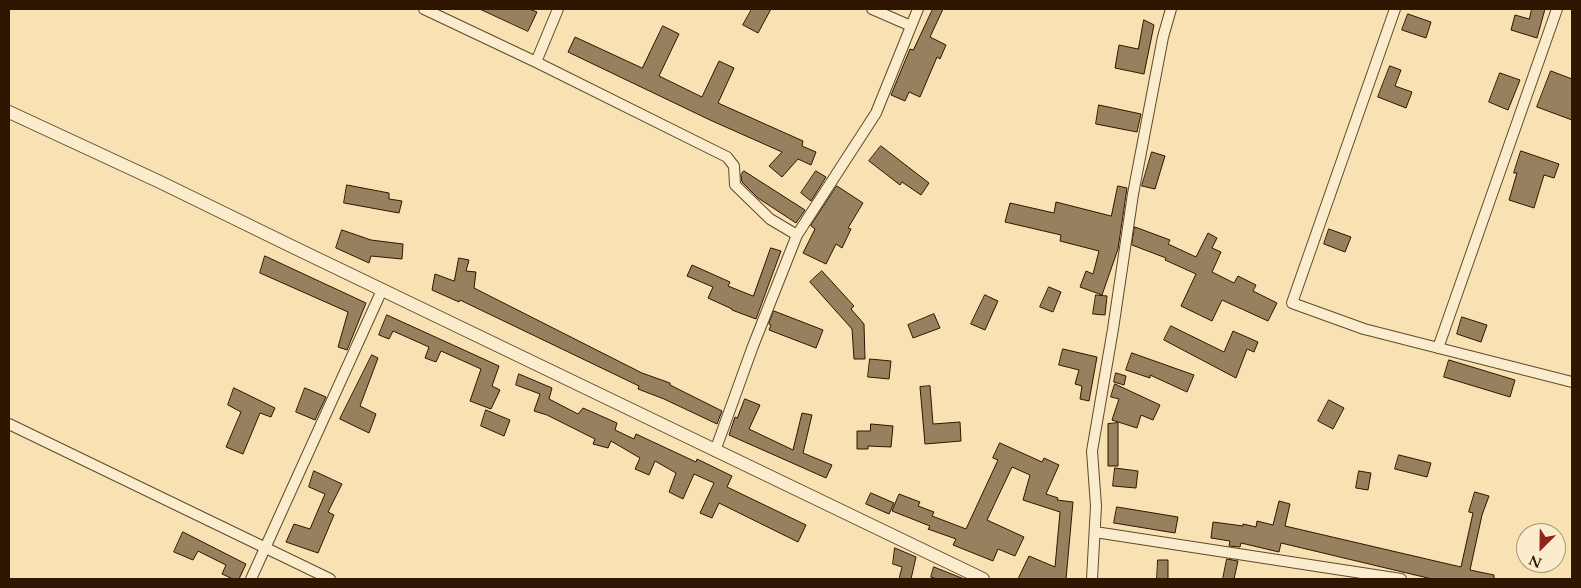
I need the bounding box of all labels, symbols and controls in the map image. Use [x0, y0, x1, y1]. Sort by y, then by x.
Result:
north arrow [1516, 523, 1566, 573]
text: N [1526, 550, 1545, 572]

